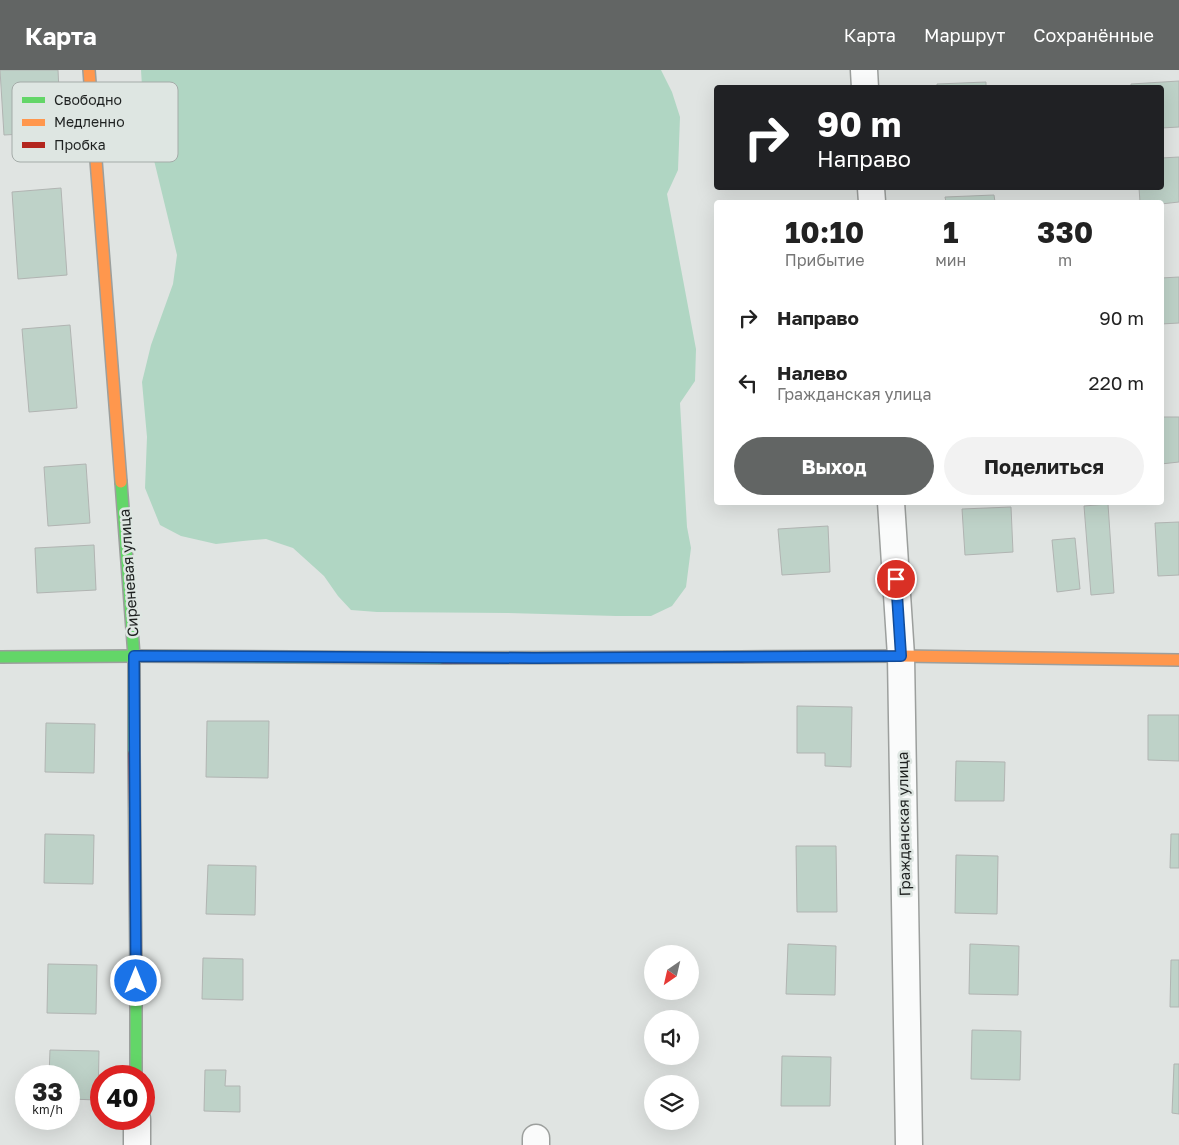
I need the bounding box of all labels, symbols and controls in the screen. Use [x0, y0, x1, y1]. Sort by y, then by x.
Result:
text: Карта [25, 21, 97, 50]
text: Карта [844, 24, 896, 46]
text: Маршрут [924, 24, 1005, 46]
text: Сохранённые [1033, 24, 1154, 46]
legend [12, 82, 178, 162]
text: Свободно [54, 91, 122, 108]
text: 90 m [817, 103, 901, 145]
icon: right [734, 105, 799, 170]
text: Медленно [54, 113, 125, 130]
text: Пробка [54, 136, 106, 153]
text: Направо [817, 145, 911, 172]
text: 10:10 [785, 214, 864, 250]
text: 1 [943, 214, 959, 250]
text: 330 [1037, 214, 1093, 250]
text: Прибытие [785, 250, 864, 270]
text: мин [935, 250, 966, 270]
text: m [1058, 250, 1072, 270]
icon: right [734, 304, 762, 332]
text: Направо [777, 306, 859, 329]
text: 90 m [1099, 306, 1144, 329]
text: Налево [777, 361, 847, 384]
icon: left [734, 369, 762, 397]
text: 220 m [1089, 371, 1144, 394]
text: Гражданская улица [777, 384, 931, 404]
button: Выход [734, 437, 934, 495]
button: Поделиться [944, 437, 1144, 495]
street label: Сиреневая улица [115, 508, 141, 638]
pin [875, 558, 917, 600]
icon: arrive [882, 565, 910, 593]
street label: Гражданская улица [893, 751, 913, 897]
north arrow [644, 945, 699, 1000]
map controls [644, 945, 699, 1130]
position arrow [109, 954, 161, 1006]
button: sound [644, 1010, 699, 1065]
speed limit sign: 40 [90, 1065, 155, 1130]
button: layers [644, 1075, 699, 1130]
text: 33 [32, 1076, 63, 1107]
text: km/h [32, 1102, 63, 1117]

